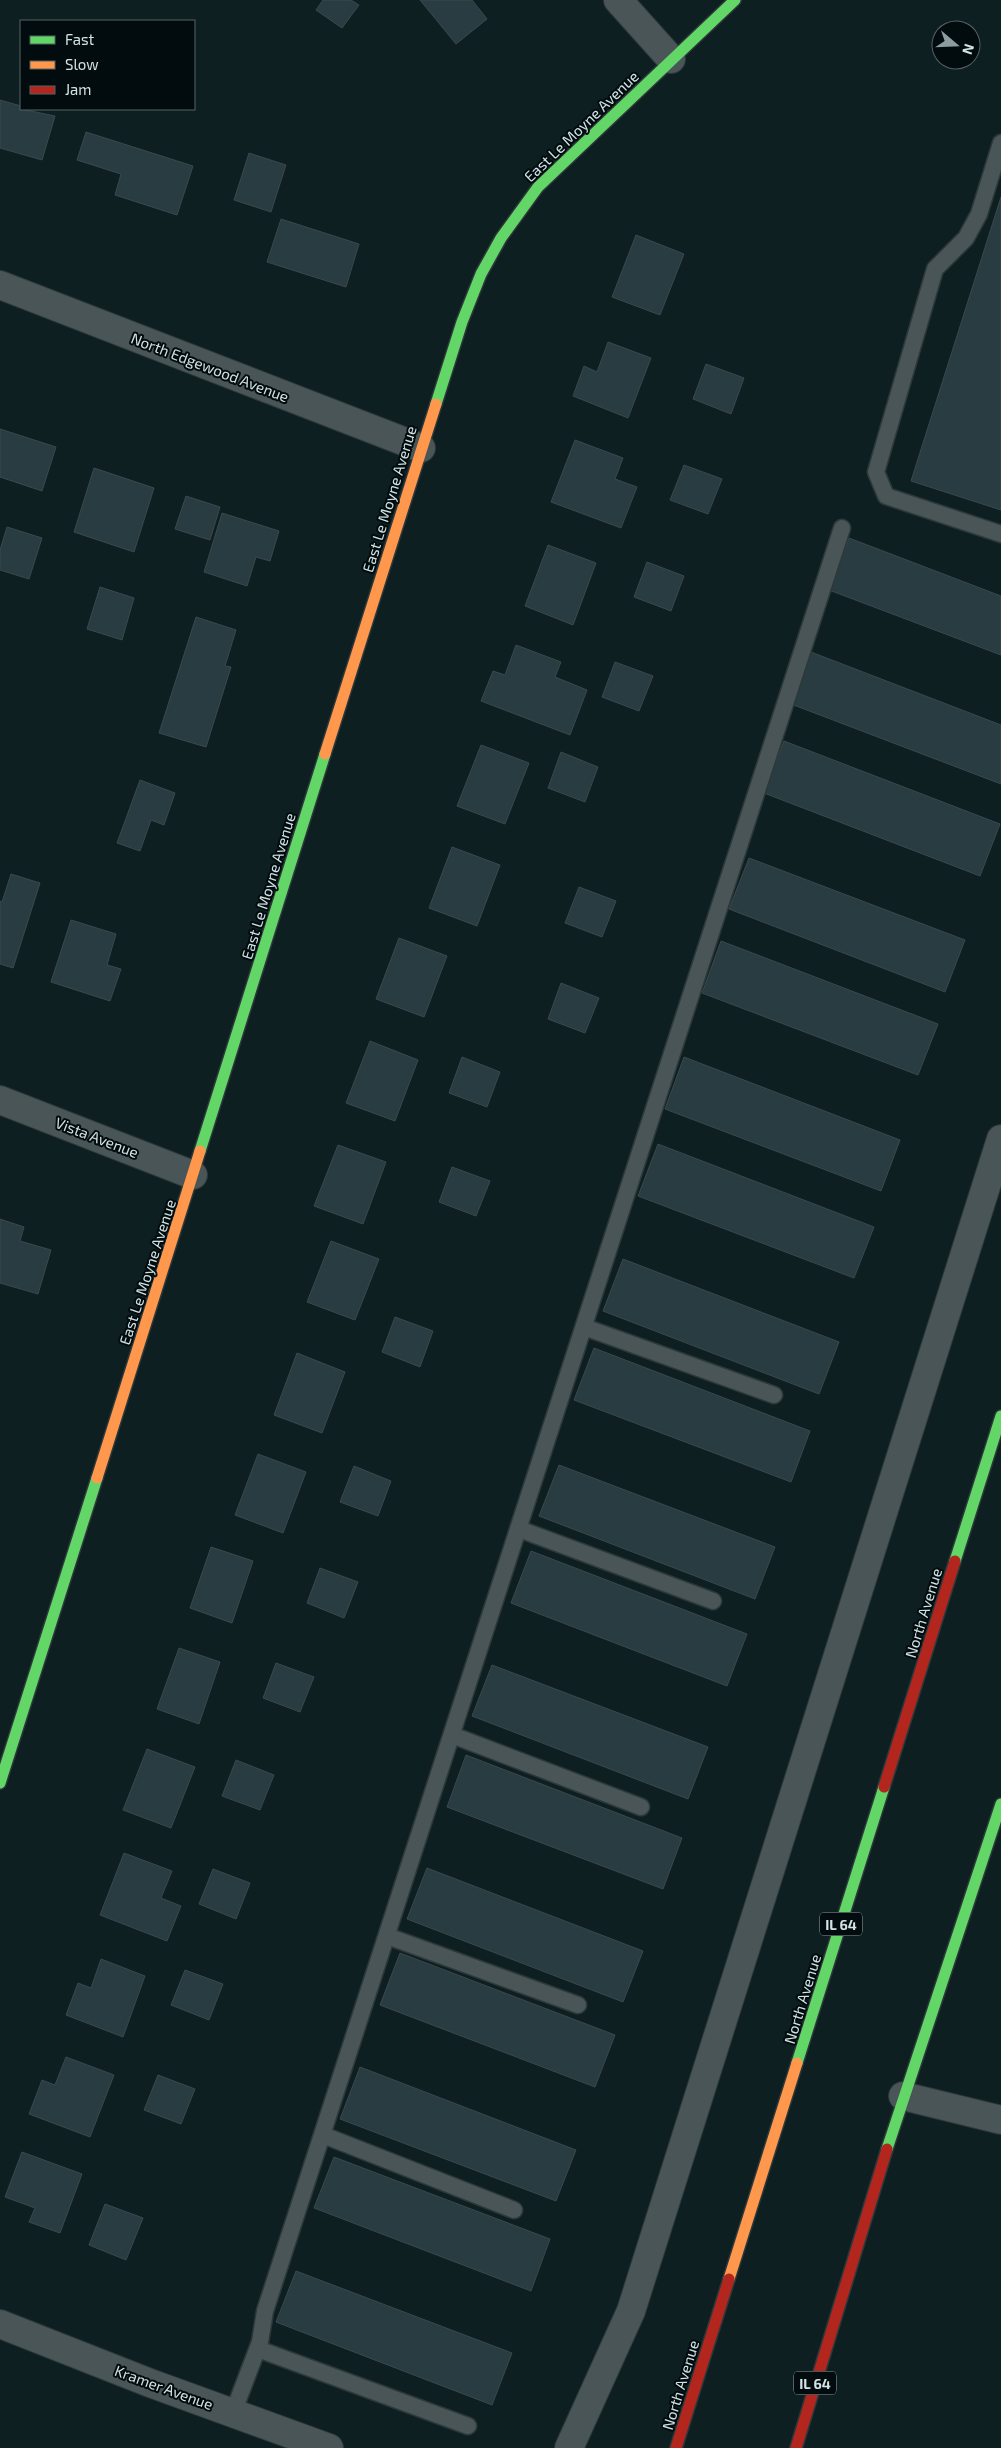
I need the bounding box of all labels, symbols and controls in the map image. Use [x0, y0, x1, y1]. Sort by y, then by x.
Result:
legend [20, 20, 195, 110]
north arrow [931, 20, 981, 70]
text: Fast [65, 30, 95, 48]
text: N [959, 42, 978, 57]
text: Slow [65, 55, 99, 73]
street label: East Le Moyne Avenue [520, 67, 642, 185]
text: Jam [65, 80, 91, 98]
street label: North Edgewood Avenue [129, 329, 291, 405]
street label: East Le Moyne Avenue [358, 424, 420, 574]
street label: East Le Moyne Avenue [237, 811, 299, 961]
street label: Vista Avenue [53, 1113, 141, 1161]
street label: East Le Moyne Avenue [115, 1197, 179, 1347]
street label: North Avenue [901, 1566, 945, 1660]
road number: IL 64 [820, 1912, 862, 1936]
street label: North Avenue [780, 1952, 824, 2046]
street label: North Avenue [658, 2338, 702, 2432]
street label: Kramer Avenue [112, 2361, 216, 2413]
road number: IL 64 [794, 2372, 836, 2394]

